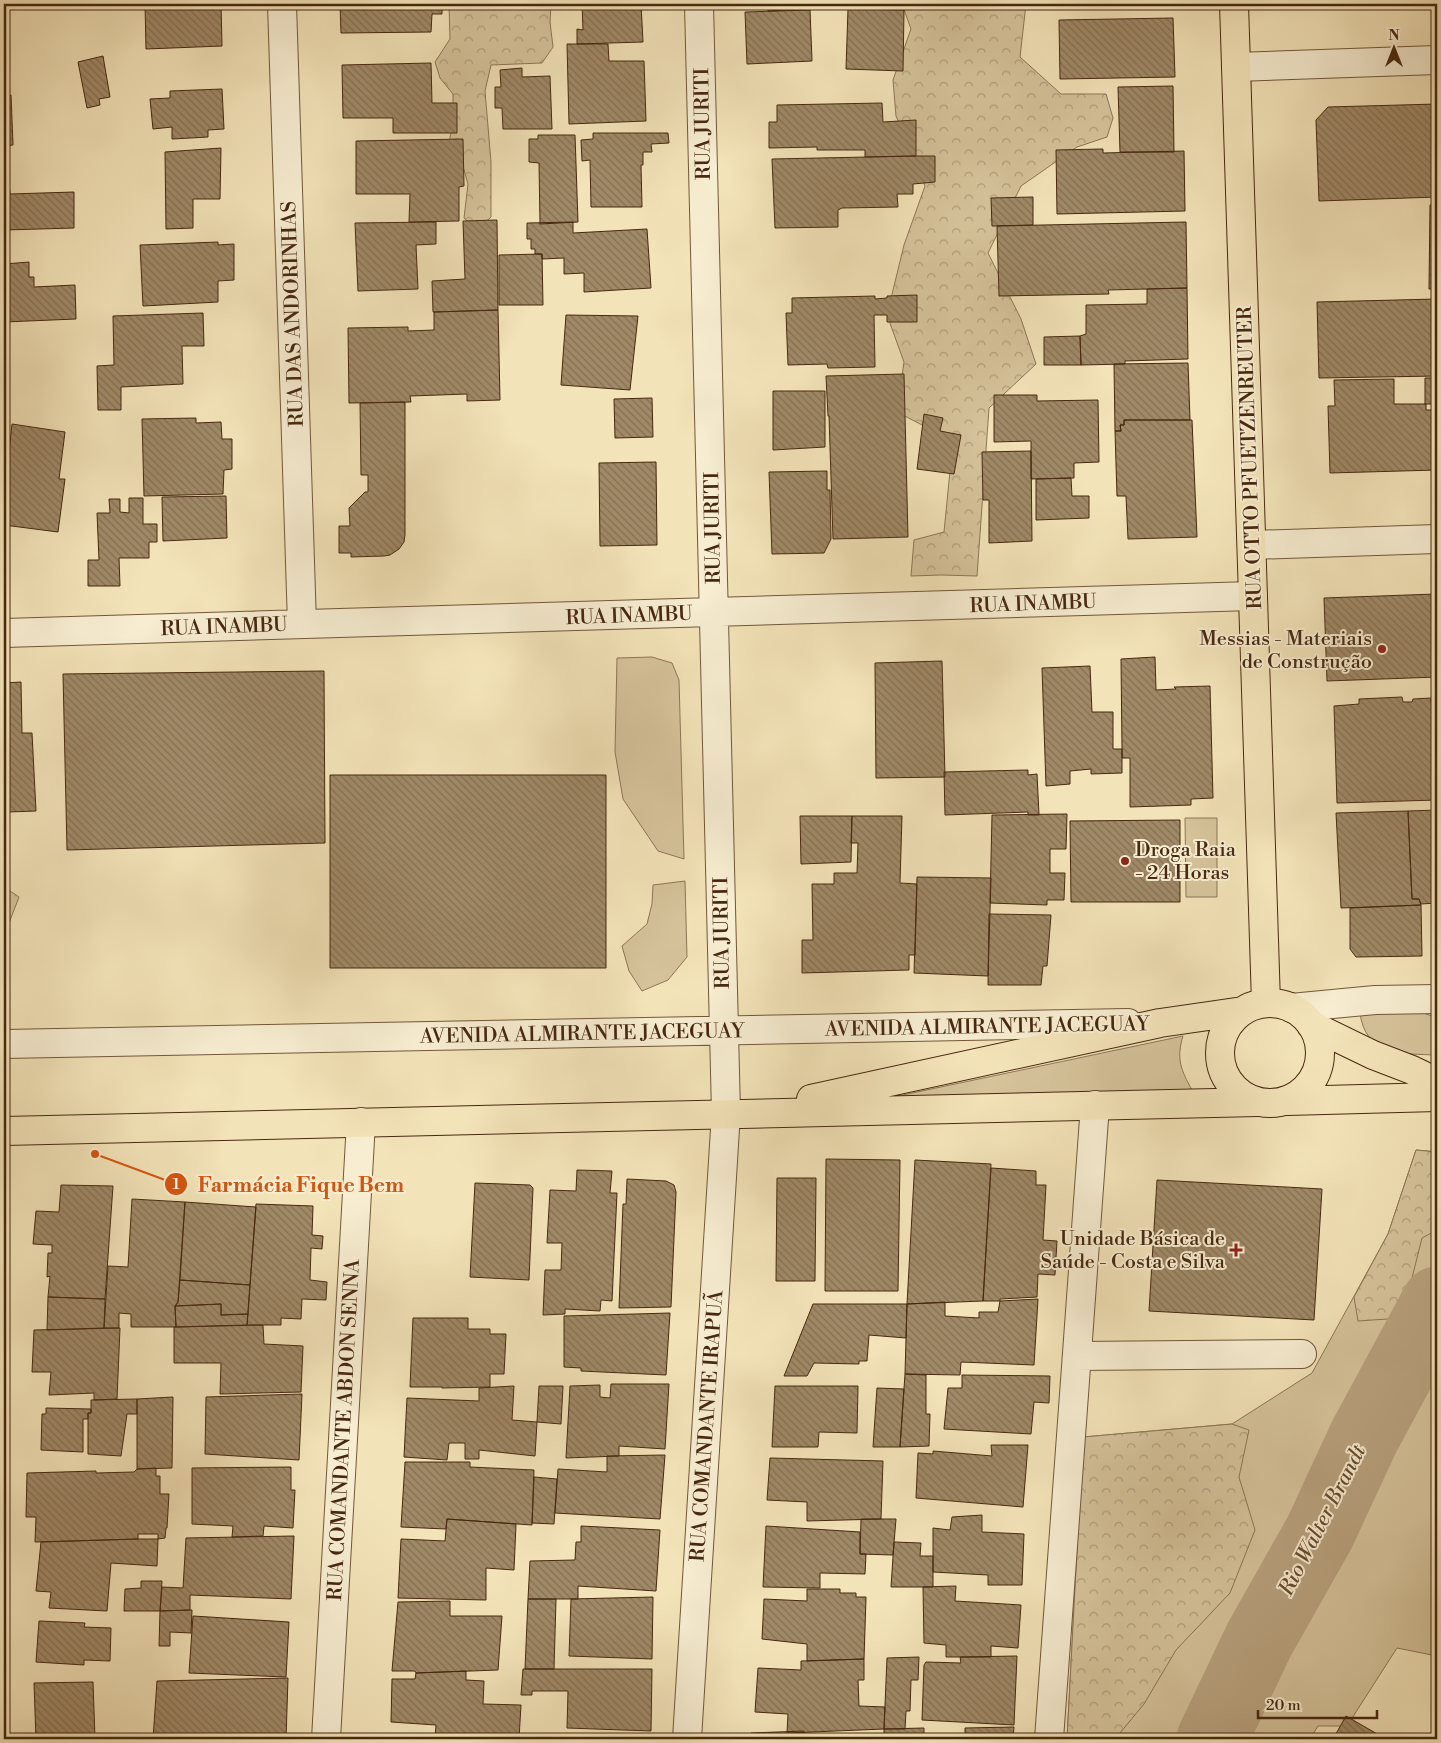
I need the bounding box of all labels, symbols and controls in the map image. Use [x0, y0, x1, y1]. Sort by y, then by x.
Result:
north arrow [1368, 22, 1418, 72]
text: N [1388, 27, 1400, 45]
street label: RUA JURITI [690, 67, 717, 180]
street label: RUA DAS ANDORINHAS [277, 200, 310, 427]
street label: RUA OTTO PFUETZENREUTER [1233, 305, 1268, 610]
street label: RUA JURITI [700, 471, 727, 584]
street label: RUA INAMBU [969, 590, 1097, 619]
street label: RUA INAMBU [565, 602, 693, 631]
street label: RUA INAMBU [160, 613, 288, 642]
place label: Messias - Materiais de Construção [1199, 627, 1372, 675]
marker: Messias - Materiais de Construção [1376, 643, 1388, 655]
place label: Droga Raia - 24 Horas [1135, 838, 1237, 886]
marker: Droga Raia - 24 Horas [1119, 855, 1131, 867]
street label: RUA JURITI [709, 876, 736, 989]
street label: AVENIDA ALMIRANTE JACEGUAY [824, 1012, 1150, 1043]
street label: AVENIDA ALMIRANTE JACEGUAY [419, 1019, 745, 1050]
callout: Farmácia Fique Bem [163, 1166, 414, 1202]
text: Farmácia Fique Bem [198, 1173, 404, 1199]
text: 1 [172, 1175, 180, 1194]
place label: Unidade Básica de Saúde - Costa e Silva [1040, 1227, 1226, 1275]
marker: Unidade Básica de Saúde - Costa e Silva [1229, 1243, 1243, 1257]
street label: RUA COMANDANTE ABDON SENNA [323, 1257, 366, 1602]
street label: RUA COMANDANTE IRAPUÃ [684, 1288, 730, 1563]
water label: Rio Walter Brandt [1273, 1440, 1373, 1601]
scale bar [1258, 1688, 1377, 1720]
text: 20 m [1266, 1696, 1301, 1715]

